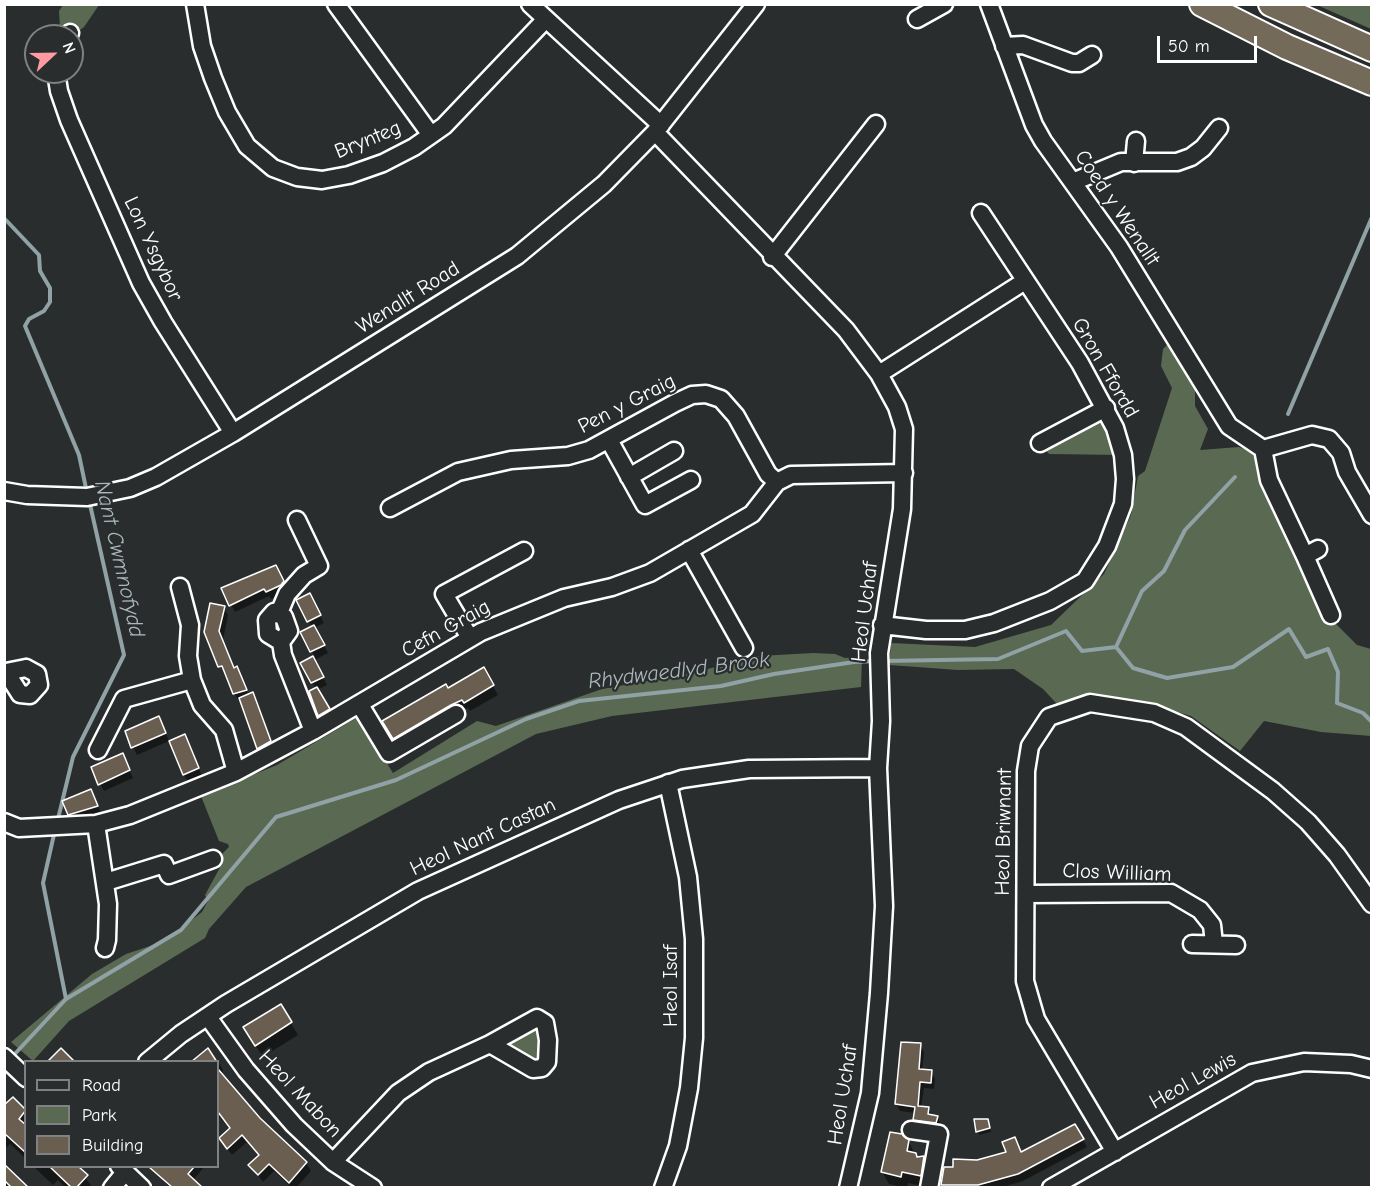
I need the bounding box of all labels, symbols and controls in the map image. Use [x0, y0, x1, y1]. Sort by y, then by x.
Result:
north arrow [24, 24, 84, 84]
scale bar [1160, 24, 1260, 62]
text: 50 m [1168, 36, 1210, 57]
text: N [59, 40, 79, 56]
street label: Brynteg [331, 115, 405, 165]
street label: Coed y Wenallt [1069, 145, 1165, 271]
street label: Lon Ysgybor [118, 193, 188, 305]
street label: Wenallt Road [352, 256, 464, 340]
street label: Gron Ffordd [1066, 313, 1144, 423]
street label: Pen y Graig [574, 369, 680, 439]
water label: Nant Cwmnofydd [88, 478, 150, 640]
street label: Heol Uchaf [846, 560, 884, 664]
street label: Cefn Graig [397, 594, 495, 664]
water label: Rhydwaedlyd Brook [587, 647, 771, 695]
street label: Heol Briwnant [990, 768, 1018, 896]
street label: Heol Nant Castan [406, 792, 560, 882]
street label: Clos William [1062, 858, 1172, 888]
street label: Heol Isaf [658, 945, 684, 1027]
street label: Heol Uchaf [823, 1043, 863, 1147]
street label: Heol Mabon [253, 1045, 347, 1143]
street label: Heol Lewis [1145, 1047, 1241, 1115]
legend [24, 1060, 219, 1168]
text: Road [82, 1075, 121, 1096]
text: Park [82, 1105, 116, 1126]
text: Building [82, 1135, 144, 1156]

